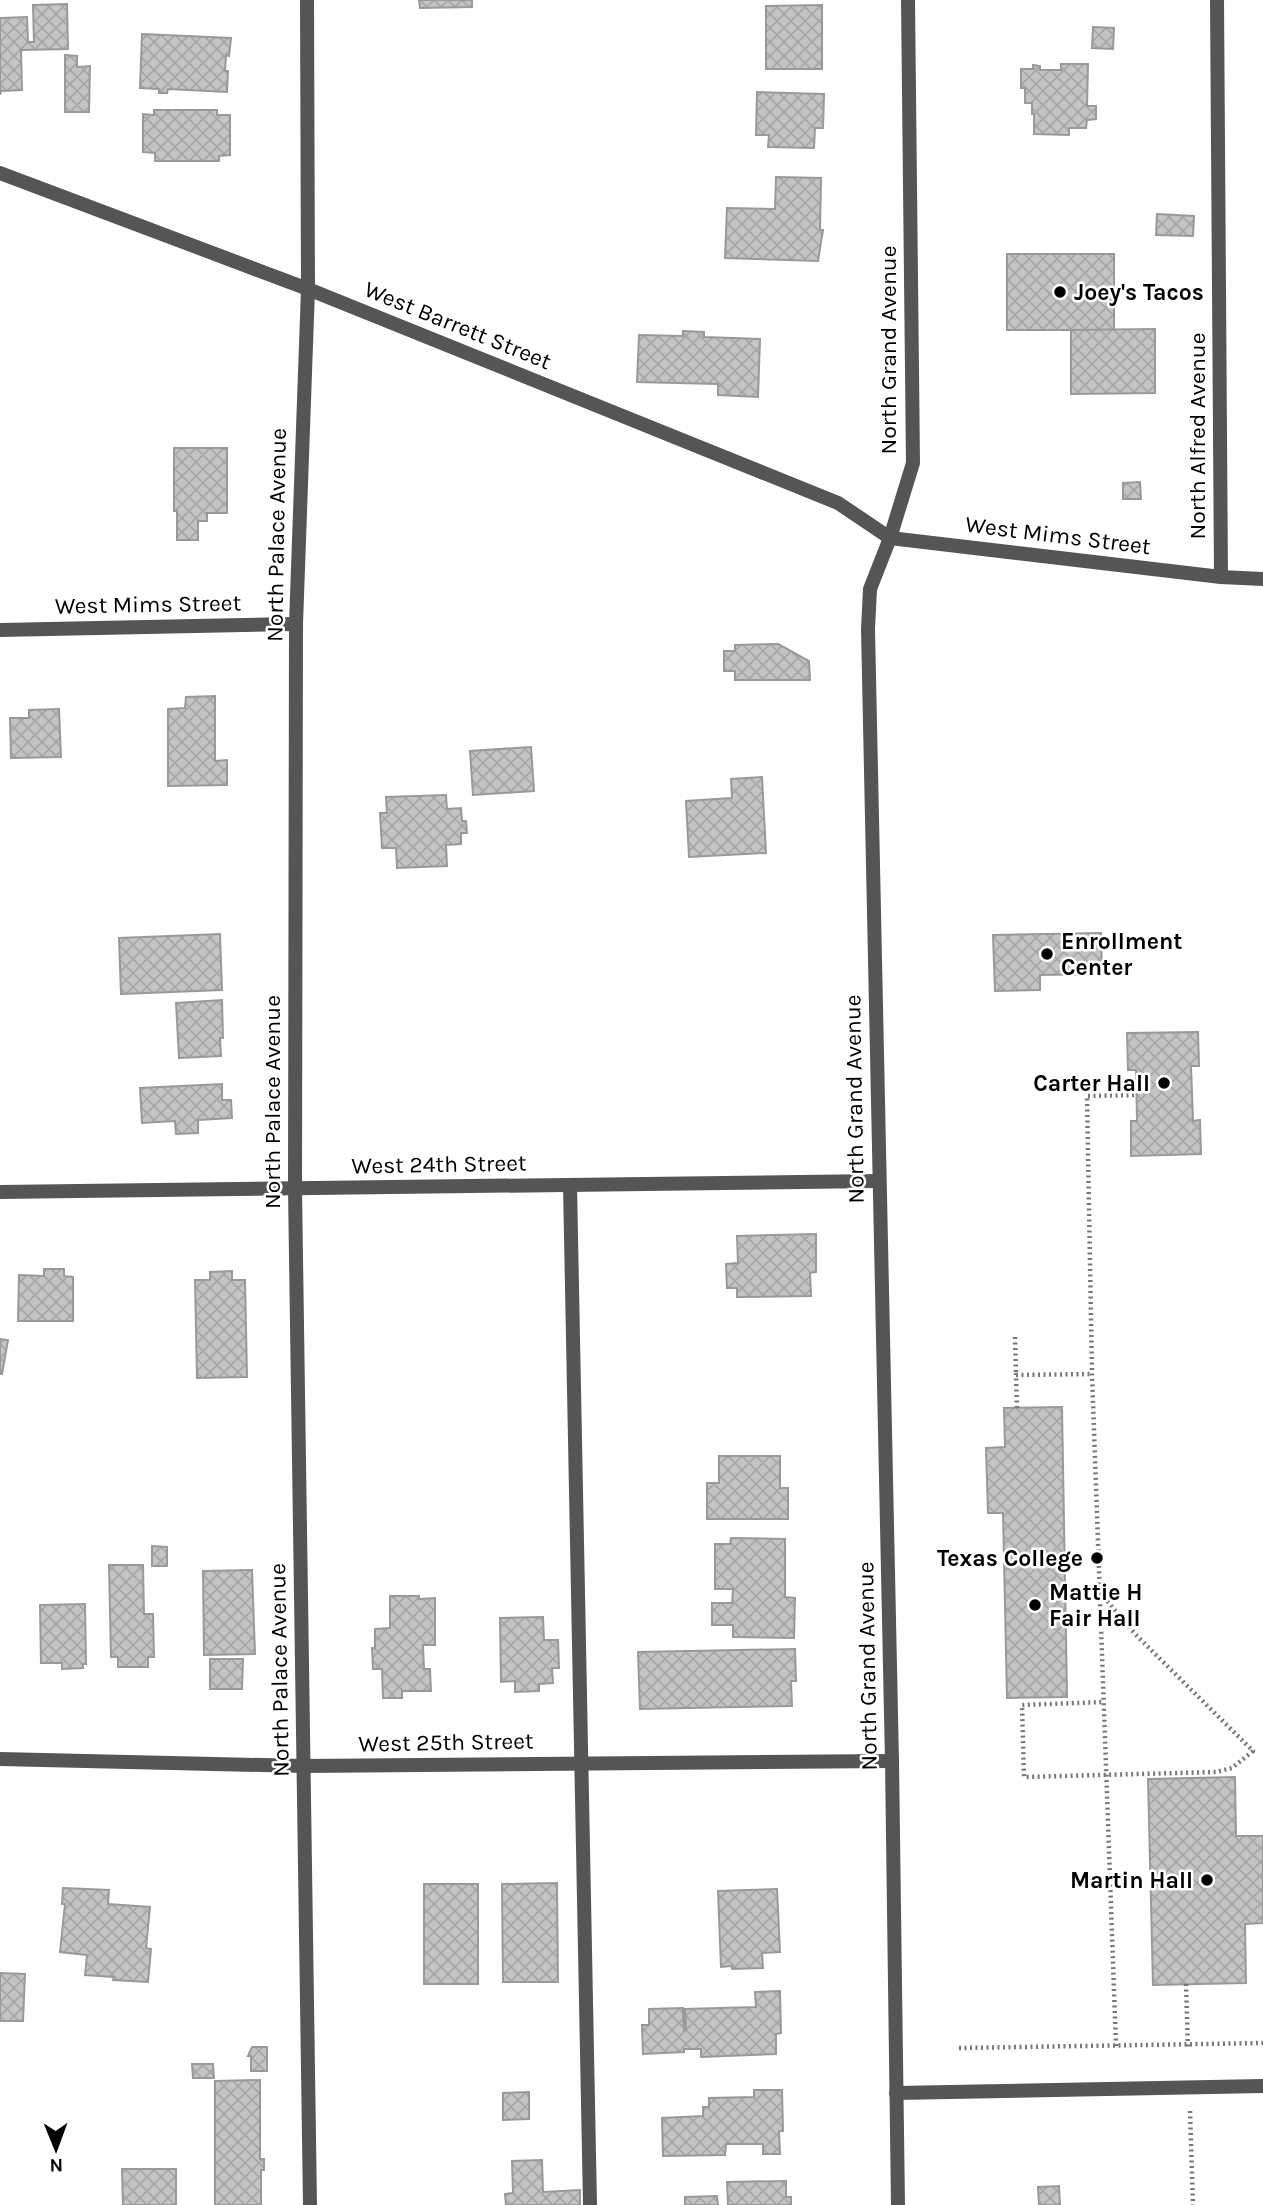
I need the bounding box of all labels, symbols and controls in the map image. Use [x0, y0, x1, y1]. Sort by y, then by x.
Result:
street label: North Grand Avenue [875, 245, 902, 455]
street label: West Barrett Street [360, 276, 556, 375]
place label: Joey's Tacos [1074, 279, 1204, 306]
marker: Joey's Tacos [1052, 284, 1068, 300]
street label: North Alfred Avenue [1184, 332, 1211, 540]
street label: North Palace Avenue [261, 428, 292, 642]
street label: West Mims Street [964, 511, 1152, 560]
street label: West Mims Street [55, 589, 242, 620]
place label: Enrollment Center [1061, 928, 1182, 981]
marker: Enrollment Center [1039, 946, 1055, 962]
street label: North Grand Avenue [839, 994, 870, 1204]
street label: North Palace Avenue [259, 995, 286, 1209]
place label: Carter Hall [1033, 1070, 1150, 1097]
marker: Carter Hall [1156, 1075, 1172, 1091]
street label: West 24th Street [351, 1149, 527, 1180]
place label: Texas College [937, 1545, 1083, 1572]
marker: Texas College [1089, 1550, 1105, 1566]
street label: North Grand Avenue [852, 1561, 883, 1771]
street label: North Palace Avenue [264, 1563, 295, 1777]
place label: Mattie H Fair Hall [1049, 1579, 1143, 1632]
marker: Mattie H Fair Hall [1027, 1597, 1043, 1613]
street label: West 25th Street [358, 1727, 534, 1758]
place label: Martin Hall [1070, 1867, 1193, 1894]
marker: Martin Hall [1199, 1872, 1215, 1888]
north arrow [21, 2114, 91, 2184]
text: N [49, 2154, 63, 2176]

